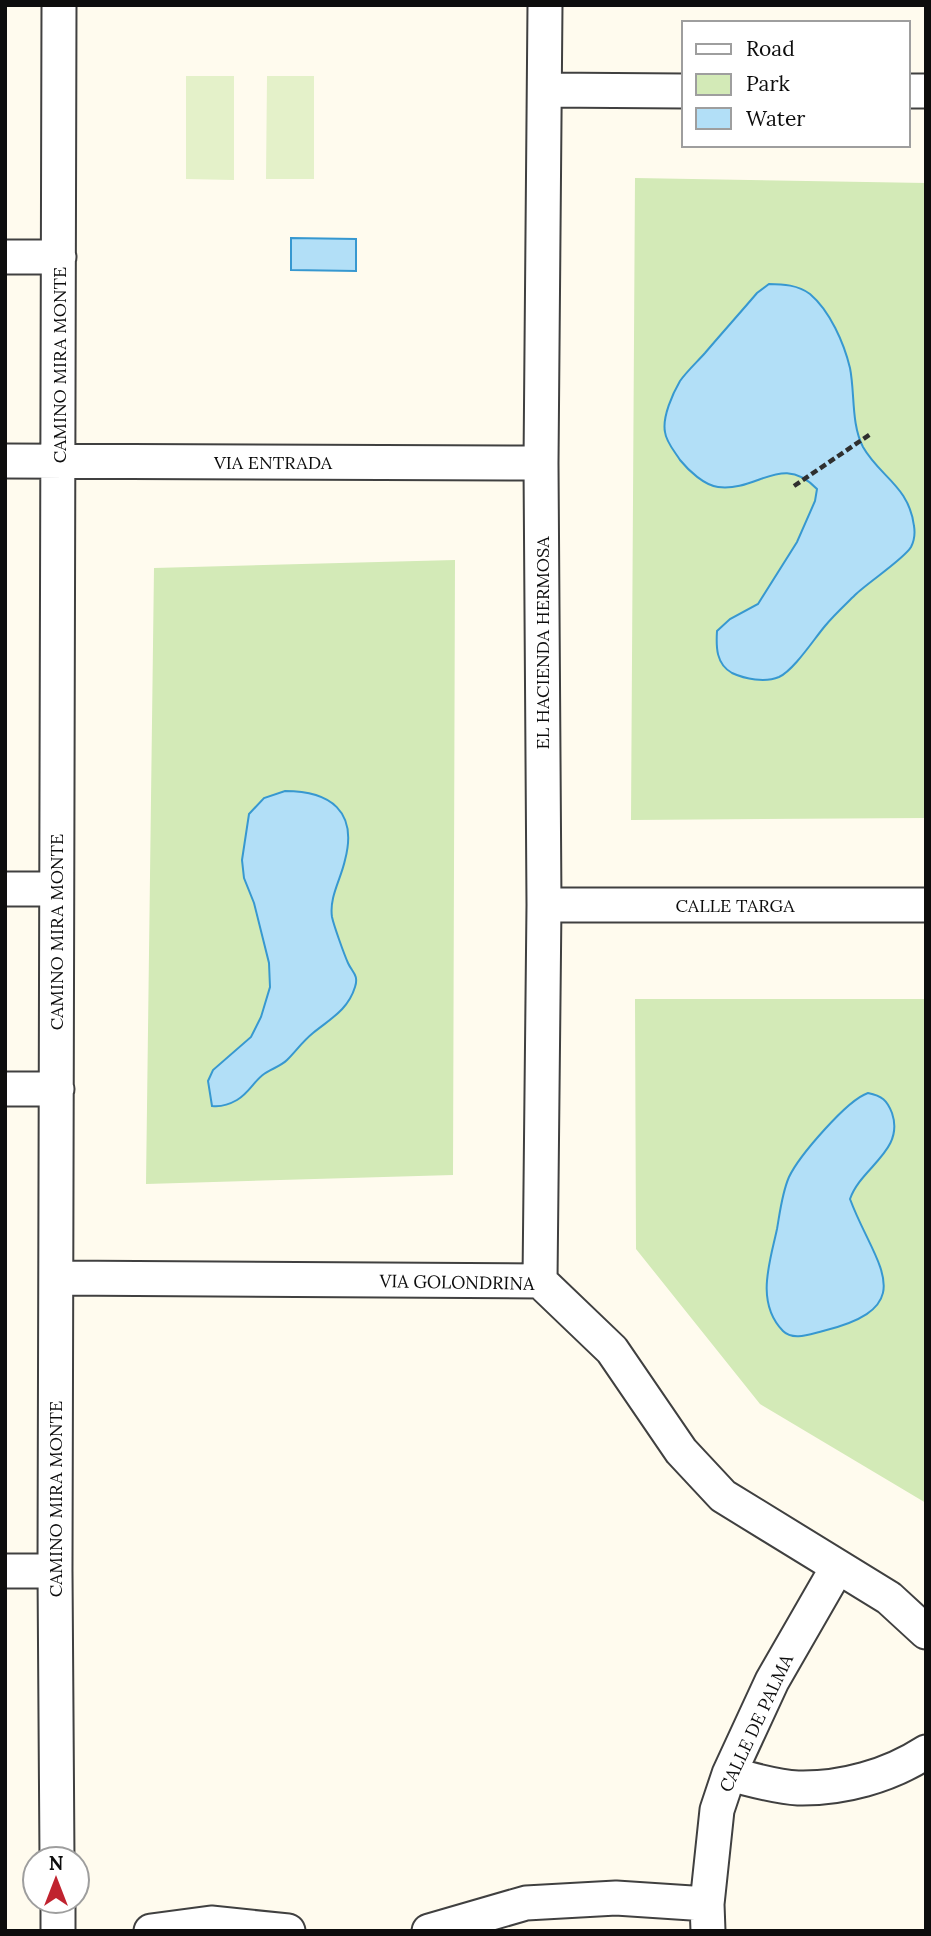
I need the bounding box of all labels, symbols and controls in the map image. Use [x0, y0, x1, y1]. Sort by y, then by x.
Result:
legend [682, 21, 910, 147]
text: Road [746, 35, 795, 62]
text: Park [746, 70, 790, 97]
text: Water [746, 105, 805, 132]
street label: CAMINO MIRA MONTE [48, 267, 71, 463]
street label: VIA ENTRADA [213, 451, 333, 474]
street label: EL HACIENDA HERMOSA [531, 536, 554, 749]
street label: CAMINO MIRA MONTE [45, 834, 68, 1030]
street label: CALLE TARGA [675, 894, 795, 917]
street label: VIA GOLONDRINA [378, 1269, 535, 1295]
street label: CAMINO MIRA MONTE [44, 1401, 67, 1597]
street label: CALLE DE PALMA [714, 1650, 798, 1796]
north arrow [21, 1845, 91, 1915]
text: N [49, 1851, 64, 1875]

